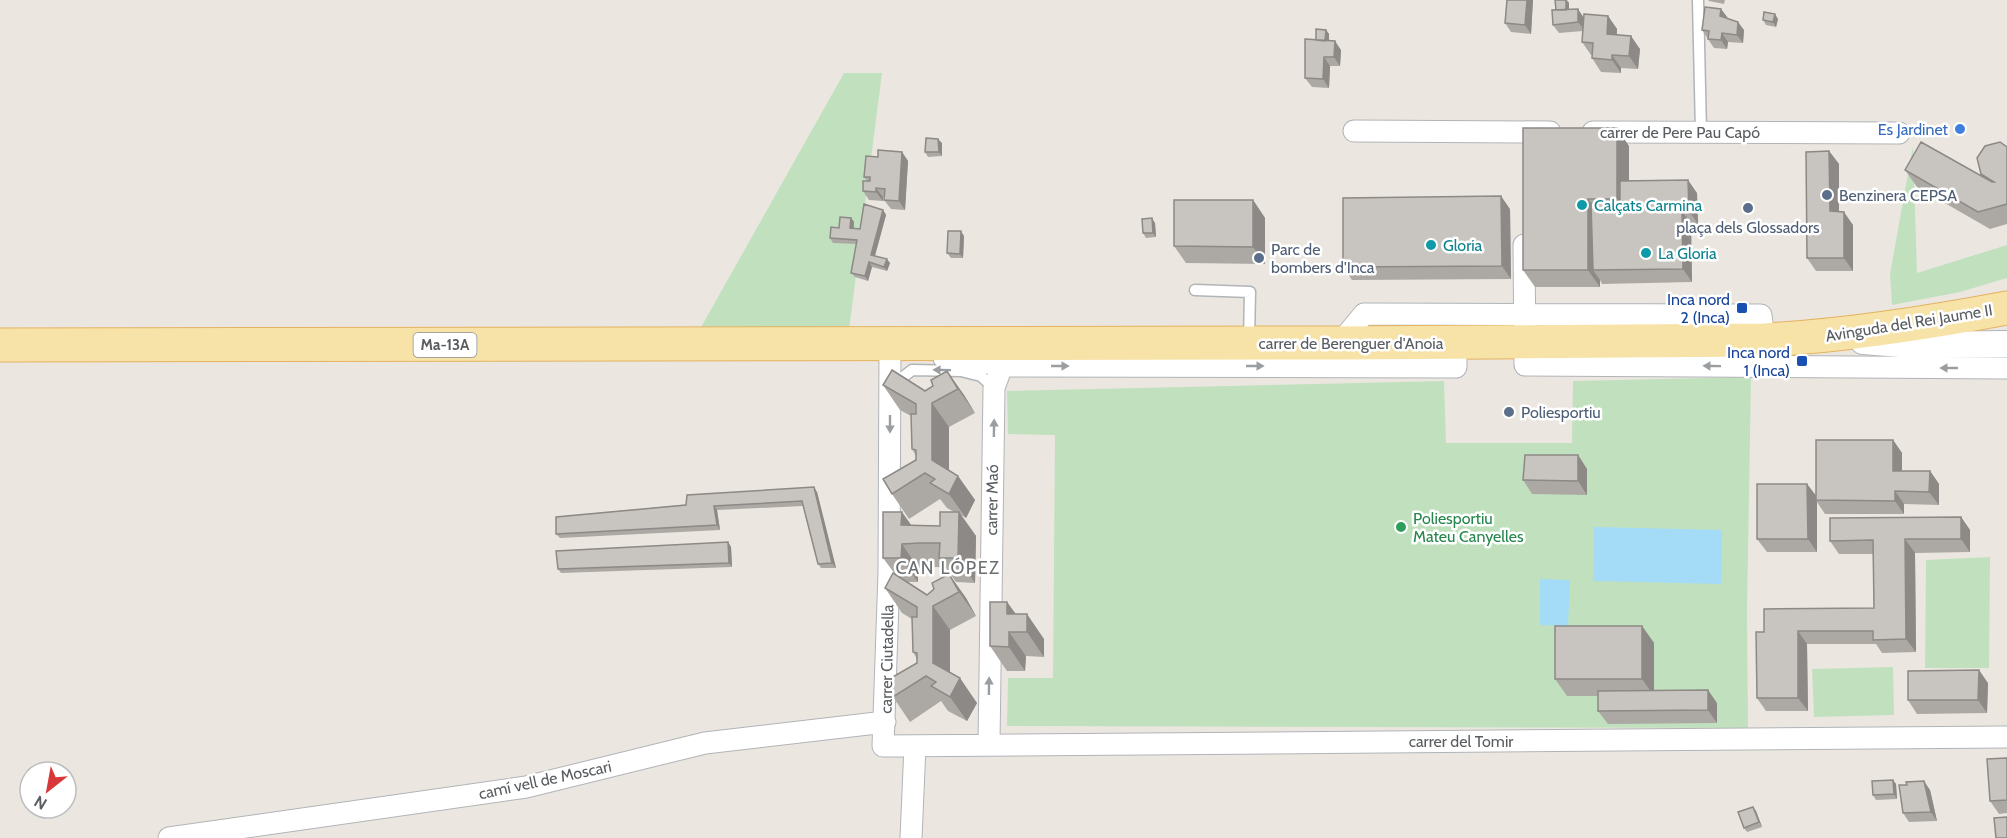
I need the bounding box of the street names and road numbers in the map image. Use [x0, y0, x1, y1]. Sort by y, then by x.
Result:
street label: carrer de Pere Pau Capó [1600, 123, 1760, 142]
street label: Avinguda del Rei Jaume II [1824, 300, 1994, 346]
road number: Ma-13A [414, 333, 476, 357]
street label: carrer de Berenguer d'Anoia [1259, 334, 1444, 353]
street label: carrer Maó [982, 464, 1002, 536]
street label: carrer Ciutadella [877, 604, 897, 714]
street label: carrer del Tomir [1409, 732, 1514, 751]
street label: camí vell de Moscari [477, 757, 613, 803]

